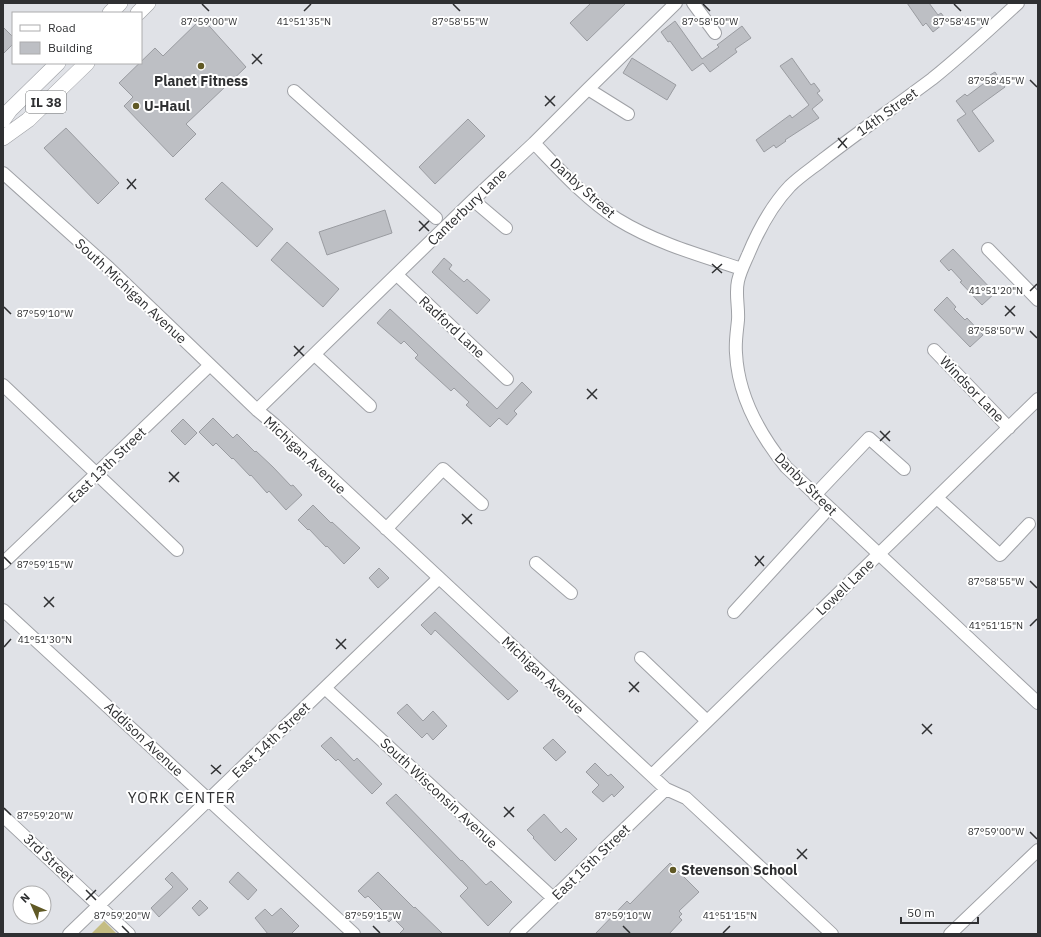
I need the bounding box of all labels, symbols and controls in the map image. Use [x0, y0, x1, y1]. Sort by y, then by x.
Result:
legend [12, 12, 142, 64]
text: 87°59'00"W [181, 15, 237, 28]
text: 41°51'35"N [277, 15, 331, 28]
text: 87°58'55"W [432, 15, 488, 28]
text: 87°58'50"W [682, 15, 738, 28]
text: 87°58'45"W [933, 15, 989, 28]
text: Road [48, 20, 76, 35]
text: Building [48, 40, 93, 55]
marker: Planet Fitness [196, 61, 206, 71]
place label: Planet Fitness [154, 72, 248, 90]
text: 87°58'45"W [968, 74, 1024, 87]
street label: 14th Street [853, 84, 921, 140]
road number: IL 38 [26, 91, 66, 113]
place label: U-Haul [144, 97, 190, 115]
marker: U-Haul [131, 101, 141, 111]
street label: Danby Street [547, 154, 619, 222]
street label: Canterbury Lane [423, 164, 511, 249]
street label: South Michigan Avenue [71, 235, 191, 348]
text: 41°51'20"N [969, 284, 1023, 297]
street label: Radford Lane [415, 292, 489, 362]
text: 87°59'10"W [17, 307, 73, 320]
text: 87°58'50"W [968, 324, 1024, 337]
street label: Windsor Lane [936, 352, 1008, 426]
street label: Michigan Avenue [260, 412, 350, 498]
street label: East 13th Street [64, 423, 150, 507]
street label: Danby Street [771, 449, 841, 519]
street label: Lowell Lane [812, 555, 878, 619]
text: 87°59'15"W [17, 558, 73, 571]
text: 87°58'55"W [968, 575, 1024, 588]
text: 41°51'15"N [969, 619, 1023, 632]
street label: Michigan Avenue [498, 632, 588, 718]
text: 41°51'30"N [18, 633, 72, 646]
street label: Addison Avenue [101, 698, 187, 780]
street label: East 14th Street [228, 698, 314, 782]
street label: South Wisconsin Avenue [377, 734, 502, 852]
district label: YORK CENTER [128, 788, 236, 807]
text: 87°59'20"W [17, 809, 73, 822]
street label: East 15th Street [548, 820, 634, 904]
text: 87°59'00"W [968, 825, 1024, 838]
street label: 3rd Street [20, 830, 78, 886]
place label: Stevenson School [681, 861, 797, 879]
marker: Stevenson School [668, 865, 678, 875]
north arrow [12, 885, 52, 925]
text: N [17, 890, 33, 906]
scale bar [901, 899, 978, 925]
text: 50 m [907, 905, 935, 920]
text: 87°59'20"W [94, 909, 150, 922]
text: 87°59'15"W [345, 909, 401, 922]
text: 87°59'10"W [595, 909, 651, 922]
text: 41°51'15"N [703, 909, 757, 922]

